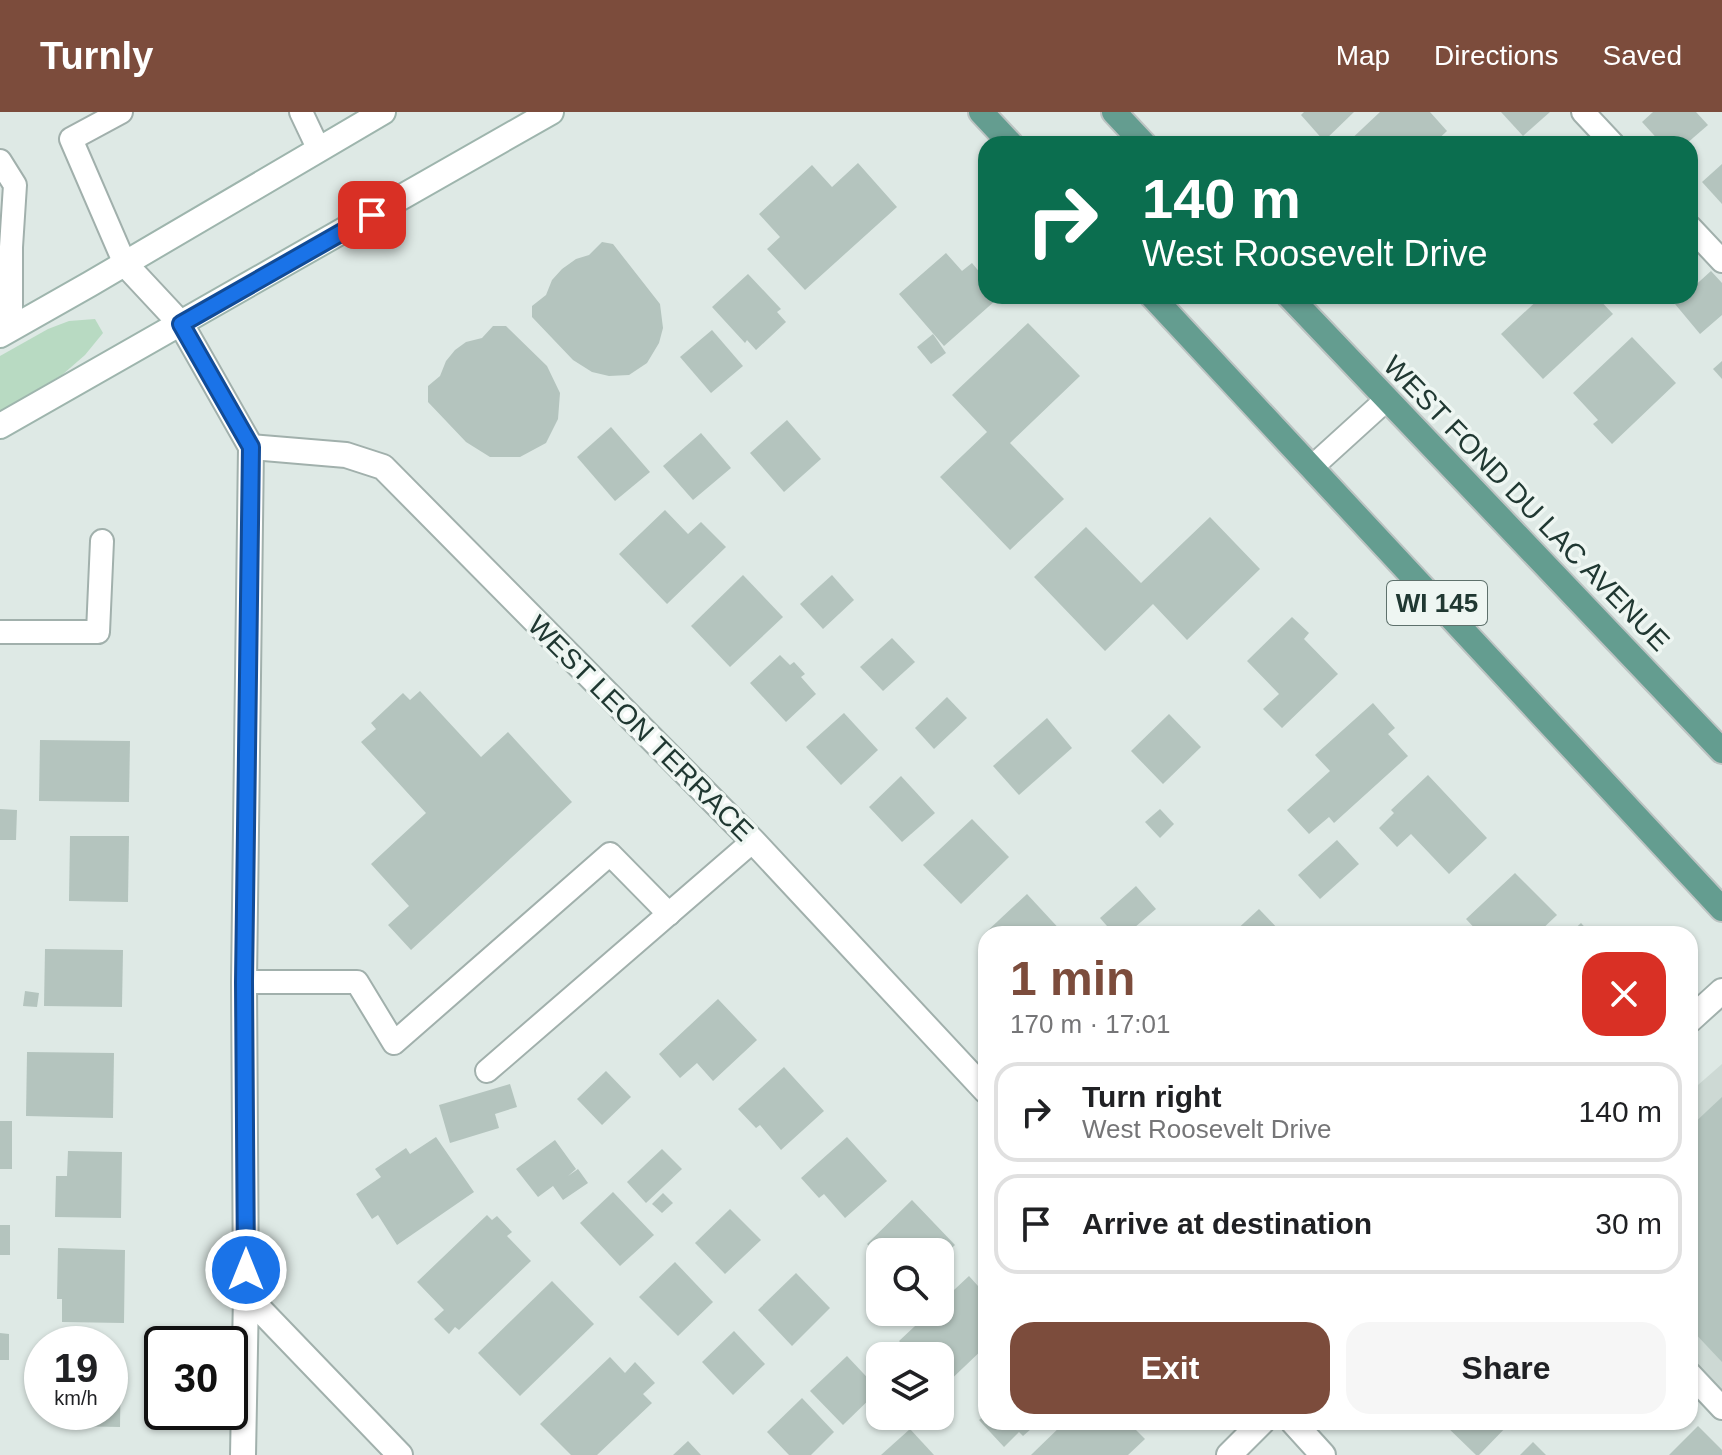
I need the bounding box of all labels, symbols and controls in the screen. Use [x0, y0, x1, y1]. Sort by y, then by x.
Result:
text: Turnly [40, 35, 153, 77]
text: Map [1336, 40, 1390, 71]
text: Directions [1434, 40, 1559, 71]
text: Saved [1603, 40, 1682, 71]
text: 140 m [1142, 167, 1301, 230]
icon: right [1010, 168, 1114, 272]
pin [338, 181, 406, 249]
icon: arrive [350, 193, 394, 237]
text: West Roosevelt Drive [1142, 233, 1487, 274]
street label: WEST FOND DU LAC AVENUE [1378, 350, 1676, 657]
road number: WI 145 [1387, 581, 1487, 625]
street label: WEST LEON TERRACE [522, 609, 760, 847]
text: 1 min [1010, 952, 1135, 1005]
button: close [1582, 952, 1666, 1036]
text: 170 m · 17:01 [1010, 1009, 1170, 1039]
text: Turn right [1082, 1080, 1221, 1113]
icon: right [1014, 1090, 1058, 1134]
text: 140 m [1579, 1095, 1662, 1128]
text: West Roosevelt Drive [1082, 1114, 1332, 1144]
icon: arrive [1014, 1202, 1058, 1246]
text: Arrive at destination [1082, 1207, 1372, 1240]
text: 30 m [1595, 1207, 1662, 1240]
position arrow [204, 1228, 288, 1312]
map controls [866, 1238, 954, 1430]
button: search [866, 1238, 954, 1326]
button: Exit [1010, 1322, 1330, 1414]
button: Share [1346, 1322, 1666, 1414]
speed limit sign: 30 [144, 1326, 248, 1430]
button: layers [866, 1342, 954, 1430]
text: 19 [54, 1346, 98, 1390]
text: km/h [54, 1387, 98, 1409]

